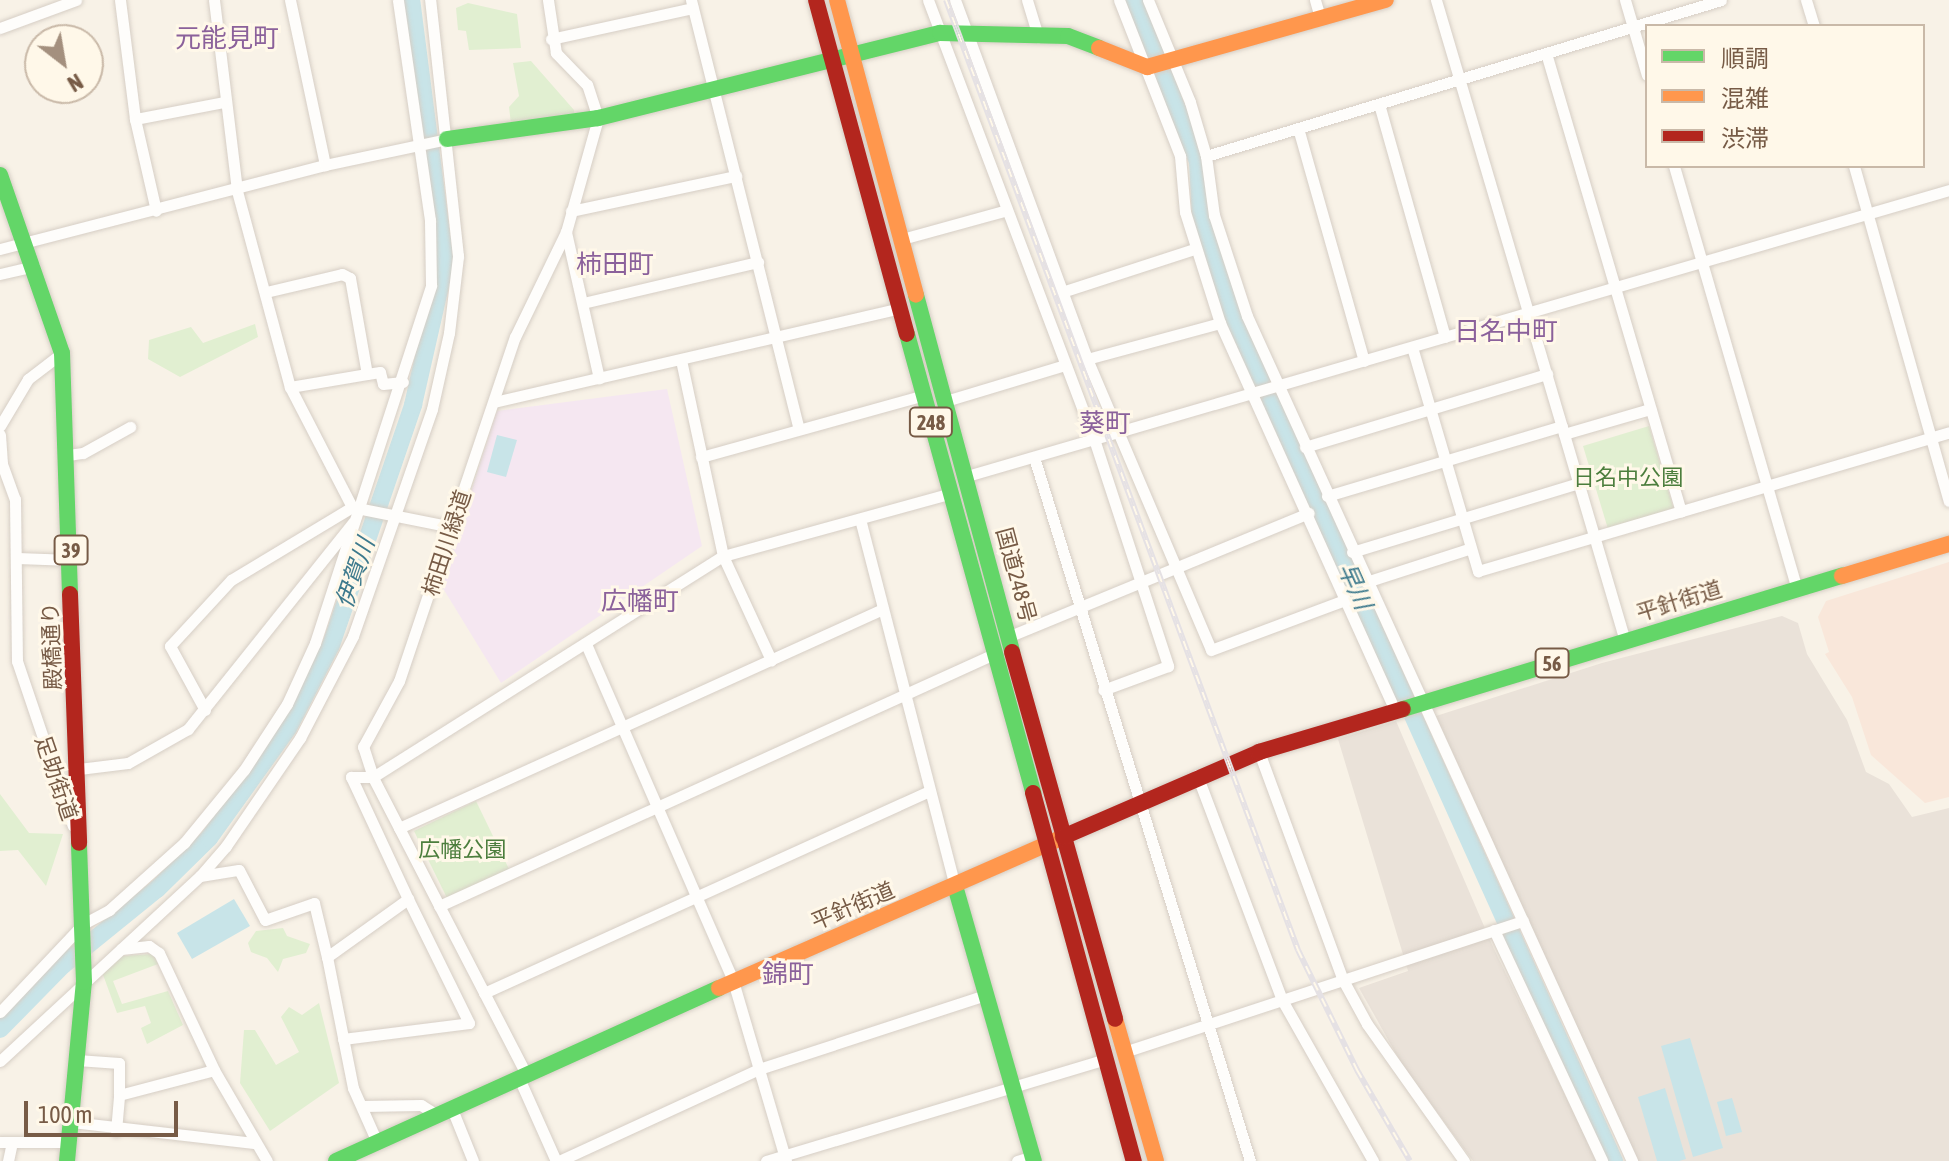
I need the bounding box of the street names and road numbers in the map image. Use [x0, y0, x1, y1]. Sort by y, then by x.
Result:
road number: 248 [907, 406, 955, 438]
street label: 柿田川緑道 [417, 487, 477, 599]
street label: 国道248号 [991, 525, 1041, 625]
road number: 39 [53, 534, 89, 566]
street label: 平針街道 [1633, 576, 1725, 626]
street label: 殿橋通り [37, 602, 67, 690]
road number: 56 [1534, 647, 1570, 679]
street label: 足助街道 [29, 732, 83, 824]
street label: 平針街道 [807, 877, 899, 935]

